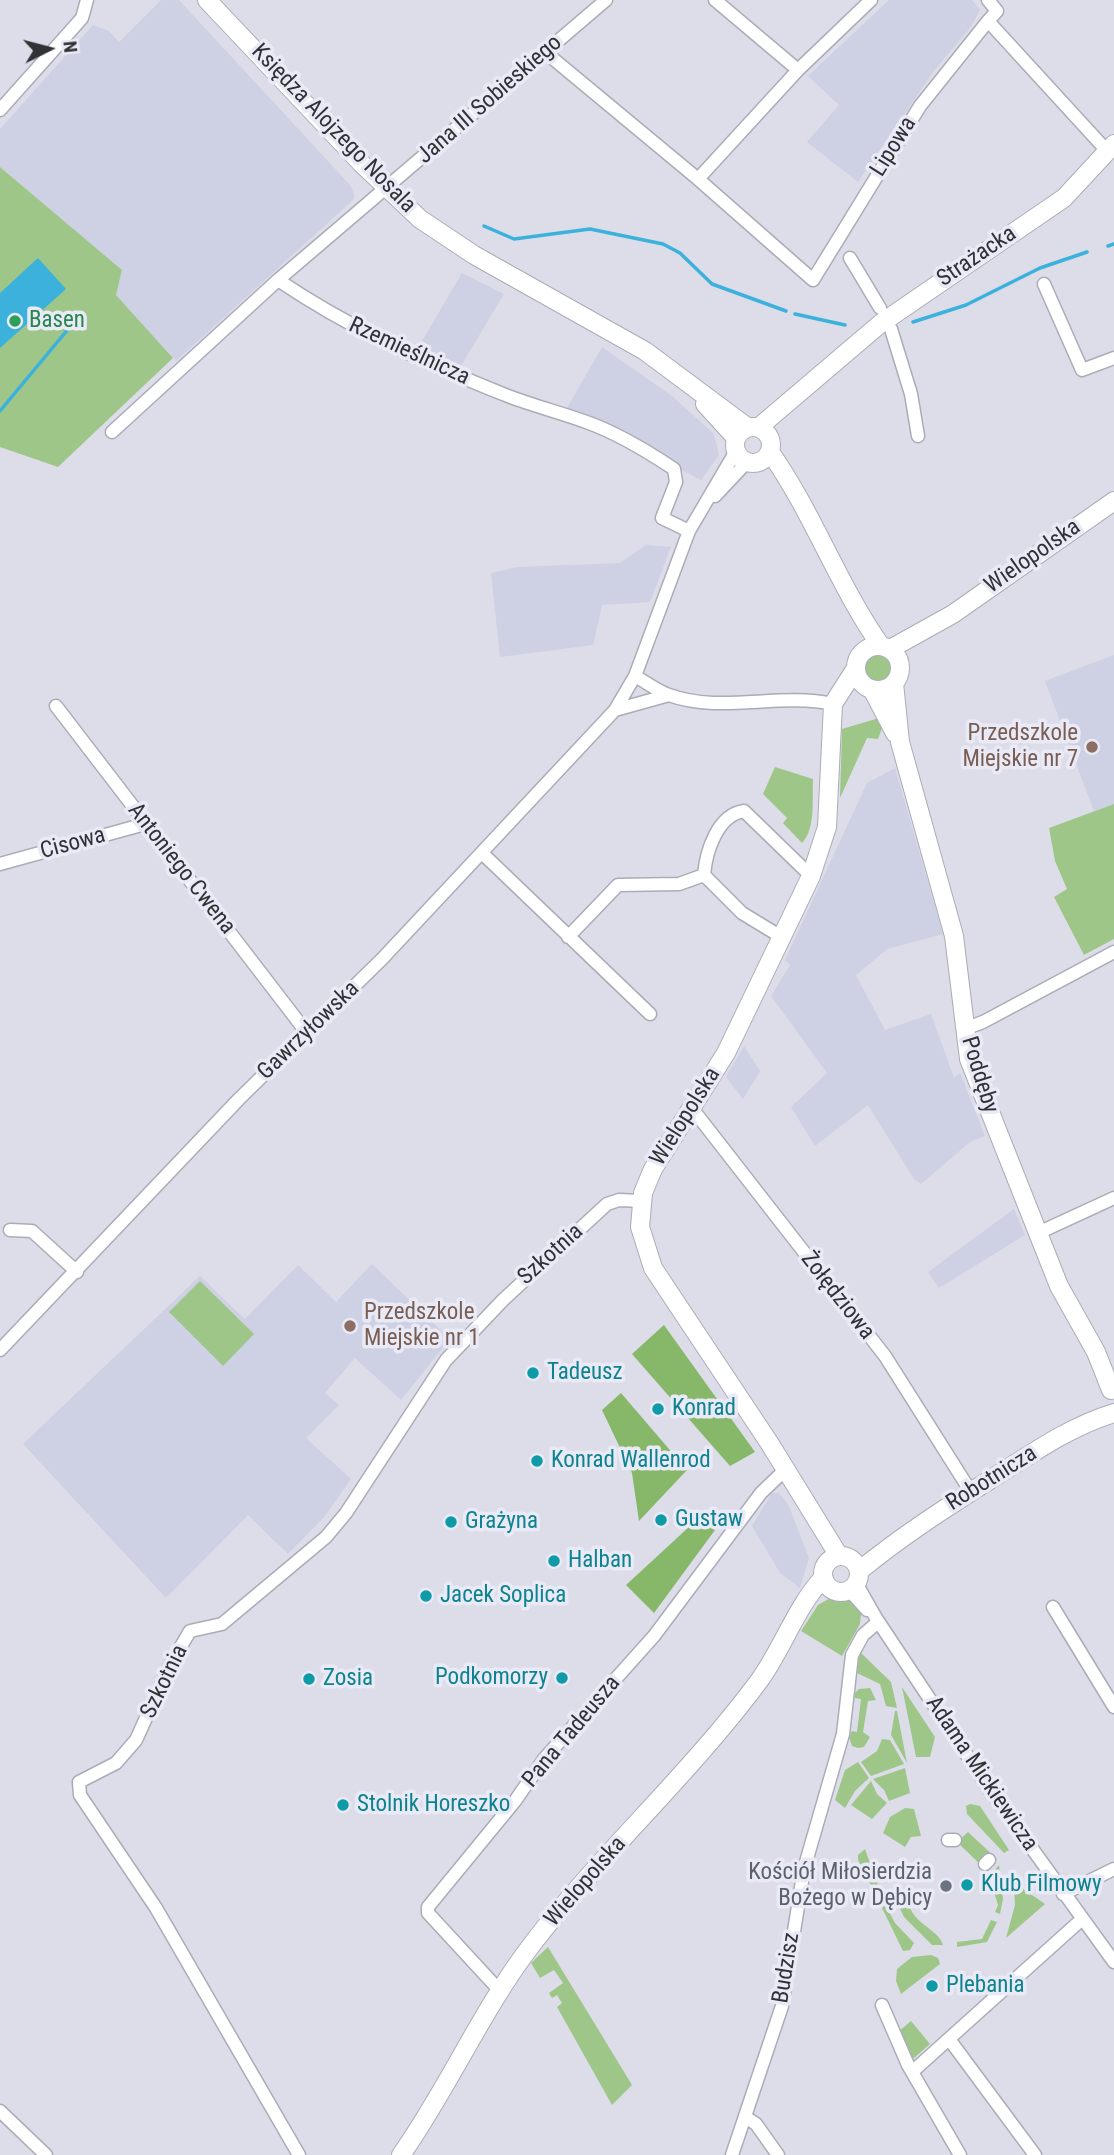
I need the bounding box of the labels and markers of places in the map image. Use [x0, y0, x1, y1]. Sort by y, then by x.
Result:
place label: Basen [29, 307, 85, 335]
marker: Basen [7, 313, 23, 329]
place label: Przedszkole Miejskie nr 7 [962, 720, 1078, 774]
marker: Przedszkole Miejskie nr 7 [1084, 739, 1100, 755]
place label: Przedszkole Miejskie nr 1 [364, 1299, 480, 1353]
marker: Przedszkole Miejskie nr 1 [342, 1318, 358, 1334]
place label: Tadeusz [547, 1359, 623, 1387]
marker: Tadeusz [525, 1365, 541, 1381]
place label: Konrad [672, 1395, 736, 1423]
marker: Konrad [650, 1401, 666, 1417]
place label: Konrad Wallenrod [551, 1447, 711, 1475]
marker: Konrad Wallenrod [529, 1453, 545, 1469]
place label: Gustaw [675, 1506, 743, 1534]
place label: Grażyna [465, 1508, 538, 1536]
marker: Gustaw [653, 1512, 669, 1528]
marker: Grażyna [443, 1514, 459, 1530]
place label: Halban [568, 1547, 632, 1575]
marker: Halban [546, 1553, 562, 1569]
place label: Jacek Soplica [440, 1582, 566, 1610]
marker: Jacek Soplica [418, 1588, 434, 1604]
place label: Podkomorzy [435, 1664, 548, 1692]
place label: Zosia [323, 1665, 373, 1693]
marker: Podkomorzy [554, 1670, 570, 1686]
marker: Zosia [301, 1671, 317, 1687]
place label: Stolnik Horeszko [357, 1791, 510, 1819]
marker: Stolnik Horeszko [335, 1797, 351, 1813]
place label: Kościół Miłosierdzia Bożego w Dębicy [748, 1859, 932, 1913]
place label: Klub Filmowy [981, 1871, 1102, 1899]
marker: Klub Filmowy [959, 1877, 975, 1893]
marker: Kościół Miłosierdzia Bożego w Dębicy [938, 1878, 954, 1894]
place label: Plebania [946, 1972, 1025, 2000]
marker: Plebania [924, 1978, 940, 1994]

